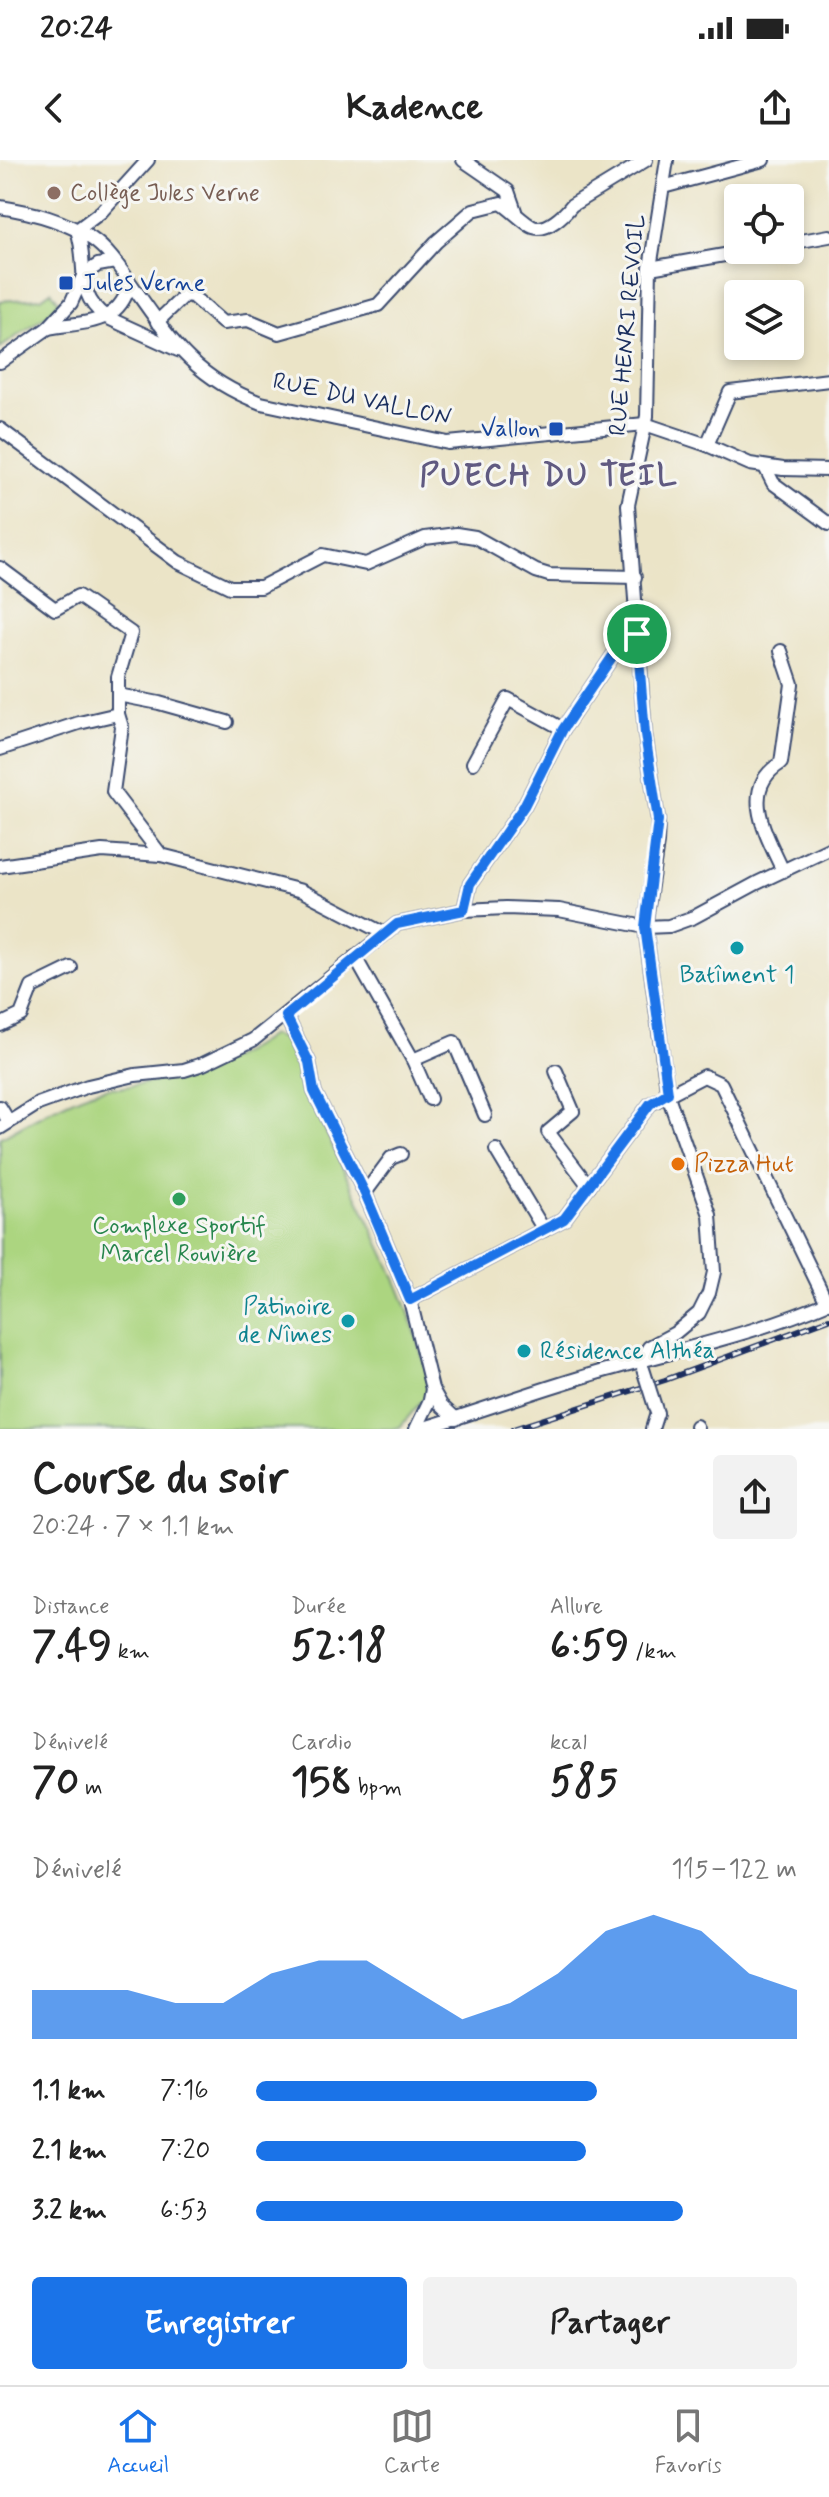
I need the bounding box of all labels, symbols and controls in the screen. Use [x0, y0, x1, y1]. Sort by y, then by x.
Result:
text: 20:24 [40, 9, 113, 48]
text: Kadence [346, 85, 483, 132]
icon: back [32, 86, 76, 130]
icon: share [753, 86, 797, 130]
place label: Collège Jules Verne [70, 178, 260, 209]
marker: Collège Jules Verne [45, 184, 63, 202]
map controls [724, 184, 804, 360]
button: locate [724, 184, 804, 264]
street label: RUE HENRI REVOIL [603, 213, 653, 437]
place label: Jules Verne [82, 268, 206, 299]
marker: Jules Verne [57, 274, 75, 292]
button: layers [724, 280, 804, 360]
street label: RUE DU VALLON [270, 366, 454, 434]
place label: Vallon [481, 414, 540, 445]
marker: Vallon [547, 420, 565, 438]
district label: PUECH DU TEIL [419, 455, 679, 497]
pin [603, 600, 671, 668]
icon: arrive [615, 612, 659, 656]
marker: Batîment 1 [728, 939, 746, 957]
place label: Batîment 1 [680, 960, 794, 991]
place label: Pizza Hut [694, 1149, 794, 1180]
marker: Pizza Hut [669, 1155, 687, 1173]
marker: Complexe Sportif Marcel Rouvière [170, 1190, 188, 1208]
place label: Complexe Sportif Marcel Rouvière [92, 1211, 266, 1270]
place label: Patinoire de Nîmes [238, 1292, 332, 1351]
marker: Patinoire de Nîmes [339, 1312, 357, 1330]
place label: Résidence Althéa [540, 1336, 715, 1367]
marker: Résidence Althéa [515, 1342, 533, 1360]
text: Course du soir [32, 1451, 288, 1509]
button: share [713, 1455, 797, 1539]
text: 20:24 · 7 × 1.1 km [32, 1510, 234, 1544]
text: Distance [32, 1593, 109, 1621]
text: Durée [291, 1593, 346, 1621]
text: Allure [550, 1593, 603, 1621]
text: 7.49 [32, 1621, 112, 1673]
text: 52:18 [291, 1621, 387, 1673]
text: 6:59 [550, 1621, 629, 1673]
text: km [112, 1638, 150, 1666]
text: /km [629, 1638, 677, 1666]
text: Dénivelé [32, 1729, 108, 1757]
text: Cardio [291, 1729, 352, 1757]
text: kcal [550, 1729, 587, 1757]
text: 70 [32, 1757, 79, 1809]
text: 158 [291, 1757, 352, 1809]
text: 585 [550, 1757, 618, 1809]
text: m [79, 1774, 103, 1802]
text: bpm [352, 1774, 402, 1802]
text: Dénivelé [32, 1853, 122, 1887]
text: 115–122 m [671, 1853, 797, 1887]
text: 1.1 km [32, 2074, 106, 2108]
text: 7:16 [160, 2074, 209, 2108]
text: 2.1 km [32, 2134, 107, 2168]
text: 7:20 [160, 2134, 210, 2168]
text: 3.2 km [32, 2194, 107, 2228]
text: 6:53 [160, 2194, 207, 2228]
button: Enregistrer [32, 2277, 407, 2369]
button: Partager [423, 2277, 797, 2369]
tab: Accueil [107, 2404, 169, 2480]
tab: Carte [384, 2404, 440, 2480]
tab: Favoris [655, 2404, 722, 2480]

